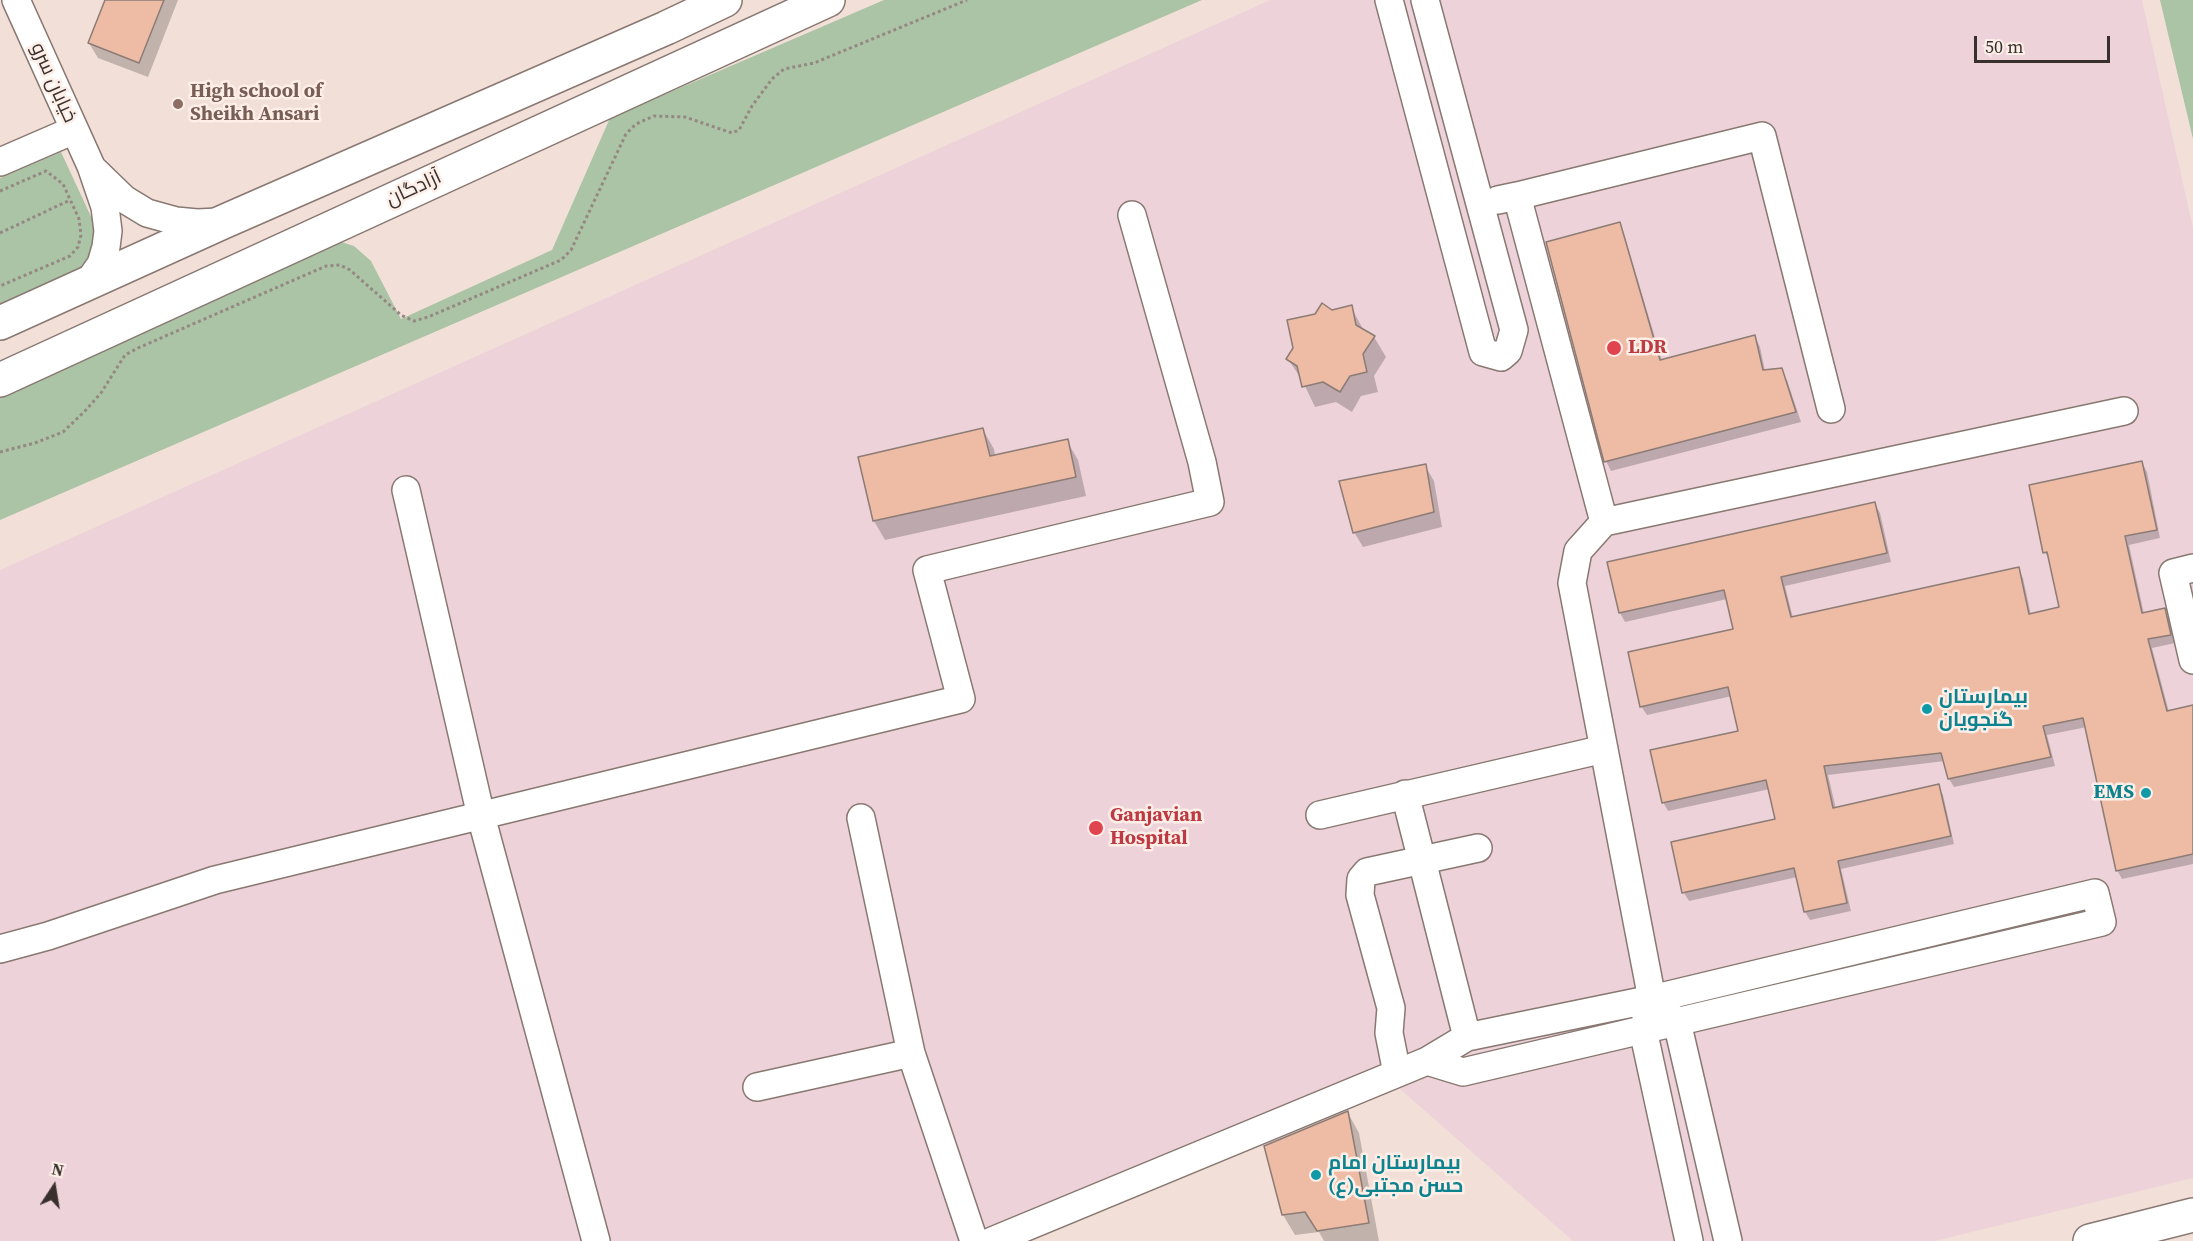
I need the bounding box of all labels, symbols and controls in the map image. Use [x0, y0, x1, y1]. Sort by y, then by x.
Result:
scale bar [1977, 24, 2114, 62]
text: 50 m [1985, 34, 2023, 59]
street label: خیابان سرو [25, 39, 81, 127]
place label: High school of Sheikh Ansari [190, 80, 322, 127]
marker: High school of Sheikh Ansari [171, 97, 185, 111]
street label: آزادگان [382, 166, 446, 212]
place label: LDR [1628, 336, 1667, 360]
marker: LDR [1605, 339, 1623, 357]
place label: بیمارستان گنجویان [1939, 686, 2028, 733]
marker: بیمارستان گنجویان [1920, 702, 1934, 716]
place label: EMS [2093, 781, 2134, 805]
marker: EMS [2139, 786, 2153, 800]
place label: Ganjavian Hospital [1110, 804, 1202, 851]
marker: Ganjavian Hospital [1087, 819, 1105, 837]
place label: بیمارستان امام حسن مجتبی(ع) [1328, 1152, 1463, 1199]
north arrow [24, 1157, 84, 1217]
text: N [50, 1157, 66, 1181]
marker: بیمارستان امام حسن مجتبی(ع) [1309, 1168, 1323, 1182]

